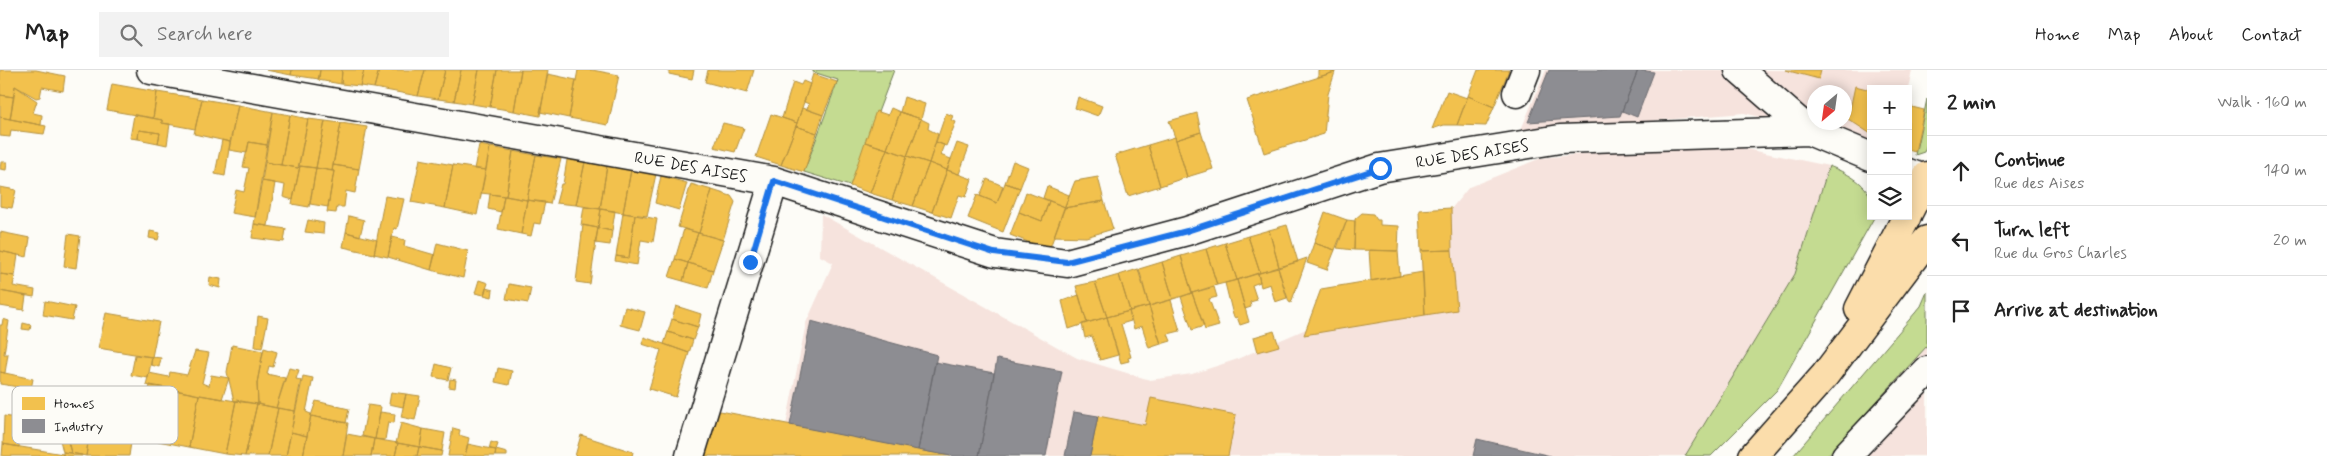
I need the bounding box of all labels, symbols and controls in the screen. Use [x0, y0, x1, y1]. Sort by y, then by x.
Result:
search box [99, 12, 449, 57]
text: Map [25, 19, 69, 50]
icon: search [117, 21, 145, 49]
text: Search here [157, 22, 253, 47]
text: Home [2035, 23, 2080, 47]
text: Map [2108, 23, 2141, 47]
text: About [2169, 23, 2213, 47]
text: Contact [2241, 23, 2302, 47]
north arrow [1807, 85, 1852, 130]
map controls [1867, 85, 1912, 220]
button: + [1867, 85, 1912, 130]
text: 2 min [1947, 89, 1996, 117]
text: Walk · 160 m [2217, 92, 2307, 113]
button: − [1867, 130, 1912, 175]
street label: RUE DES AISES [1414, 135, 1530, 174]
street label: RUE DES AISES [633, 147, 749, 188]
text: Continue [1994, 148, 2065, 173]
route start [1369, 157, 1392, 180]
icon: ahead [1947, 157, 1975, 185]
text: 140 m [2263, 160, 2307, 181]
text: Rue des Aises [1994, 173, 2084, 194]
button: layers [1867, 175, 1912, 220]
text: Turn left [1994, 218, 2070, 243]
icon: left [1947, 227, 1975, 255]
text: 20 m [2273, 230, 2307, 251]
text: Rue du Gros Charles [1994, 243, 2127, 264]
route end [739, 251, 762, 274]
icon: arrive [1947, 297, 1975, 325]
text: Arrive at destination [1994, 298, 2158, 323]
legend [12, 386, 178, 444]
text: Homes [54, 395, 95, 413]
text: Industry [54, 418, 103, 436]

